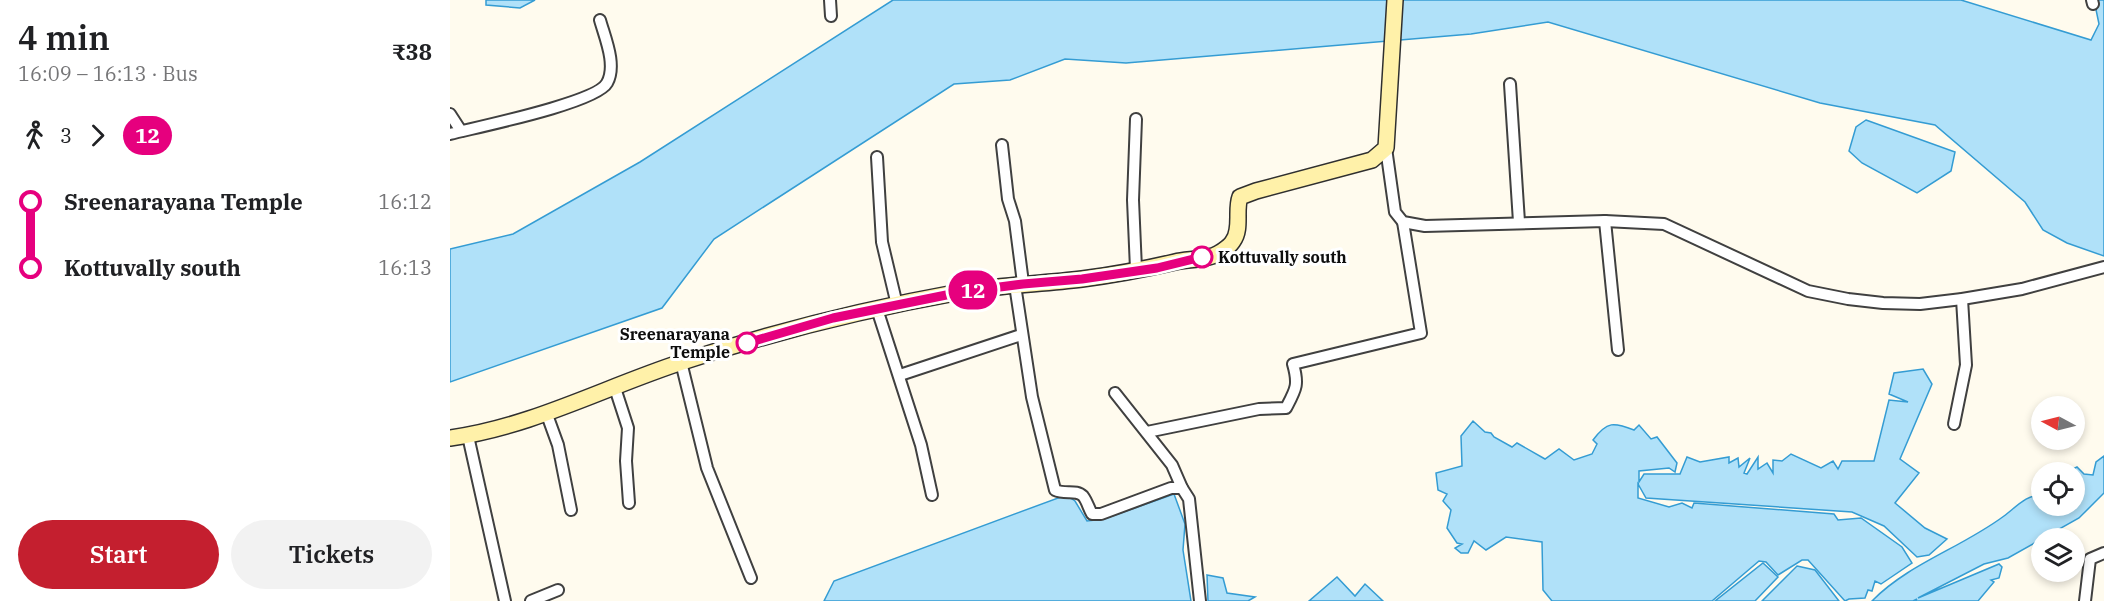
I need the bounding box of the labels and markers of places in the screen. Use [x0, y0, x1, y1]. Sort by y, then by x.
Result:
marker: Kottuvally south [1191, 246, 1213, 268]
place label: Kottuvally south [1218, 247, 1347, 267]
place label: Sreenarayana Temple [620, 324, 730, 362]
marker: Sreenarayana Temple [736, 332, 758, 354]

